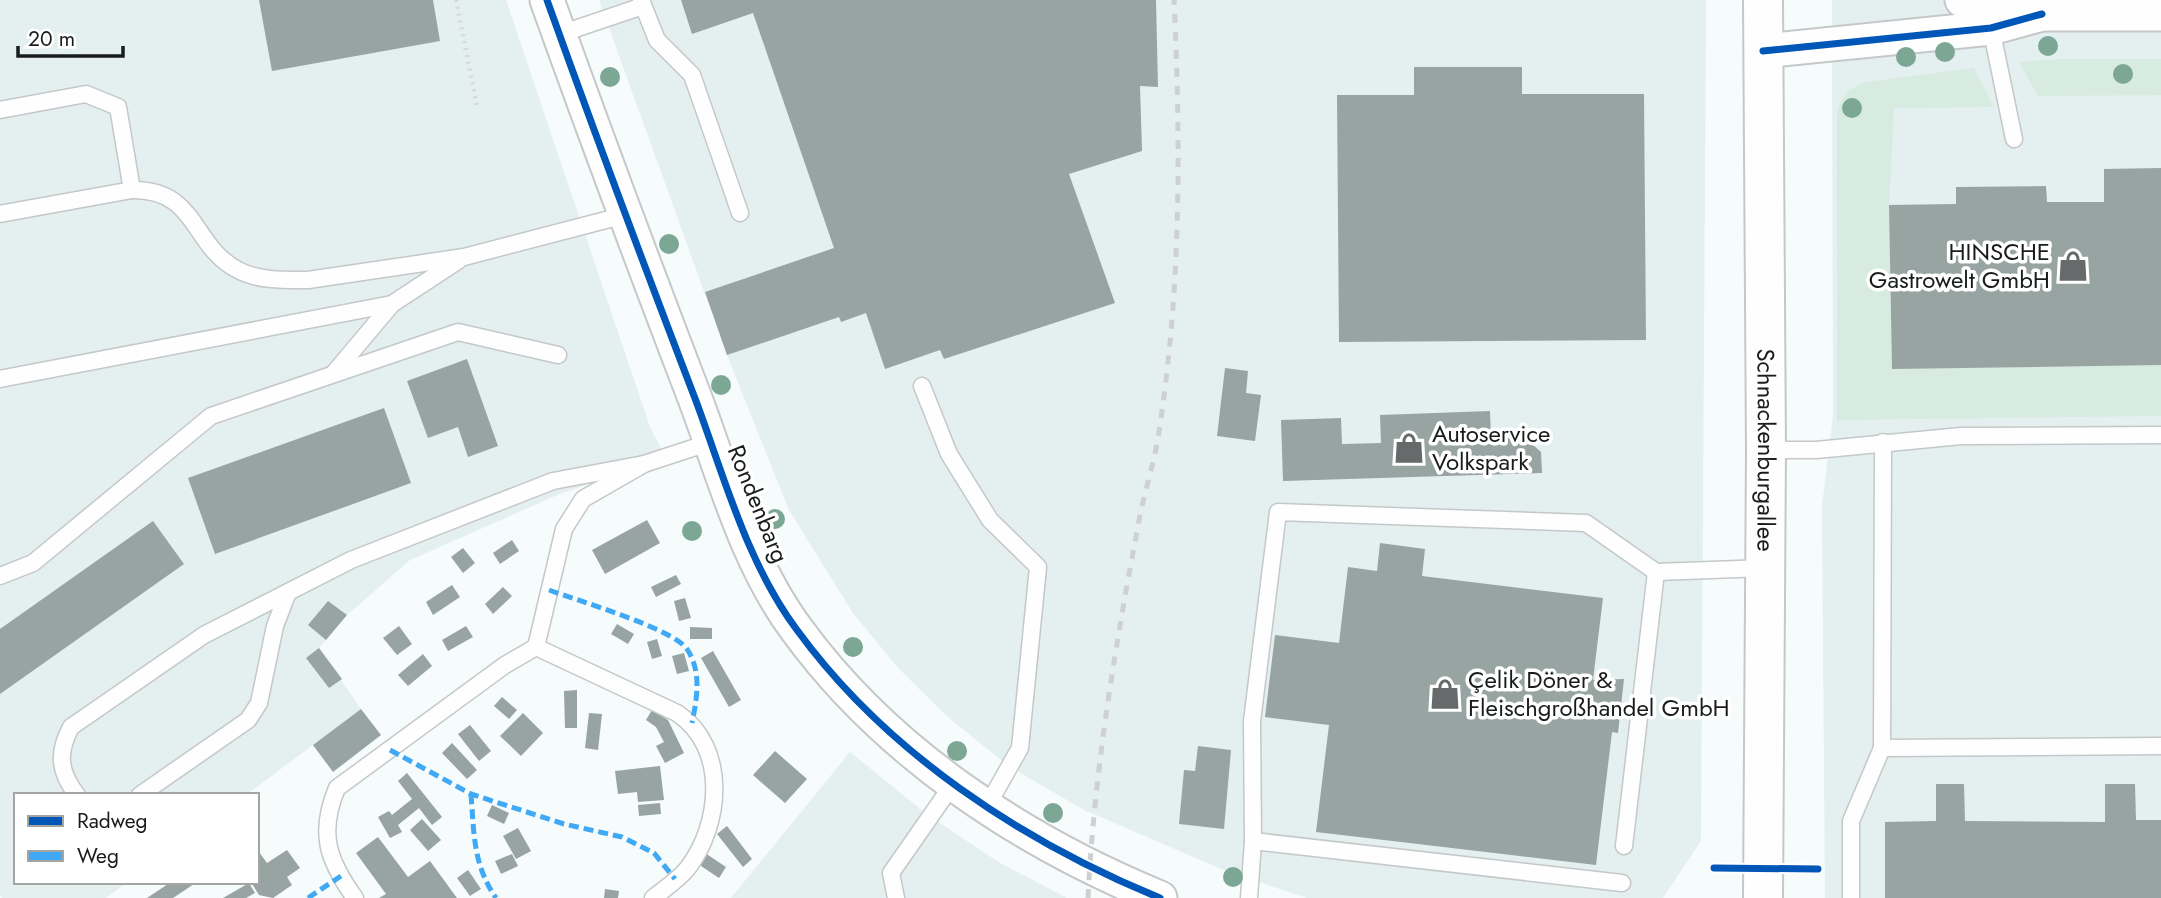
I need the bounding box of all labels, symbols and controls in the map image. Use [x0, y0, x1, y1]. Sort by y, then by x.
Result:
scale bar [18, 14, 122, 58]
text: 20 m [28, 24, 75, 54]
place label: HINSCHE Gastrowelt GmbH [1869, 234, 2050, 297]
shop icon: HINSCHE Gastrowelt GmbH [2056, 249, 2090, 283]
street label: Schnackenburgallee [1748, 348, 1784, 552]
place label: Autoservice Volkspark [1432, 416, 1550, 479]
shop icon: Autoservice Volkspark [1392, 431, 1426, 465]
street label: Rondenbarg [719, 440, 798, 568]
place label: Çelik Döner & Fleischgroßhandel GmbH [1468, 662, 1730, 725]
shop icon: Çelik Döner & Fleischgroßhandel GmbH [1428, 677, 1462, 711]
legend [14, 793, 259, 884]
text: Radweg [77, 806, 148, 836]
text: Weg [77, 841, 119, 871]

